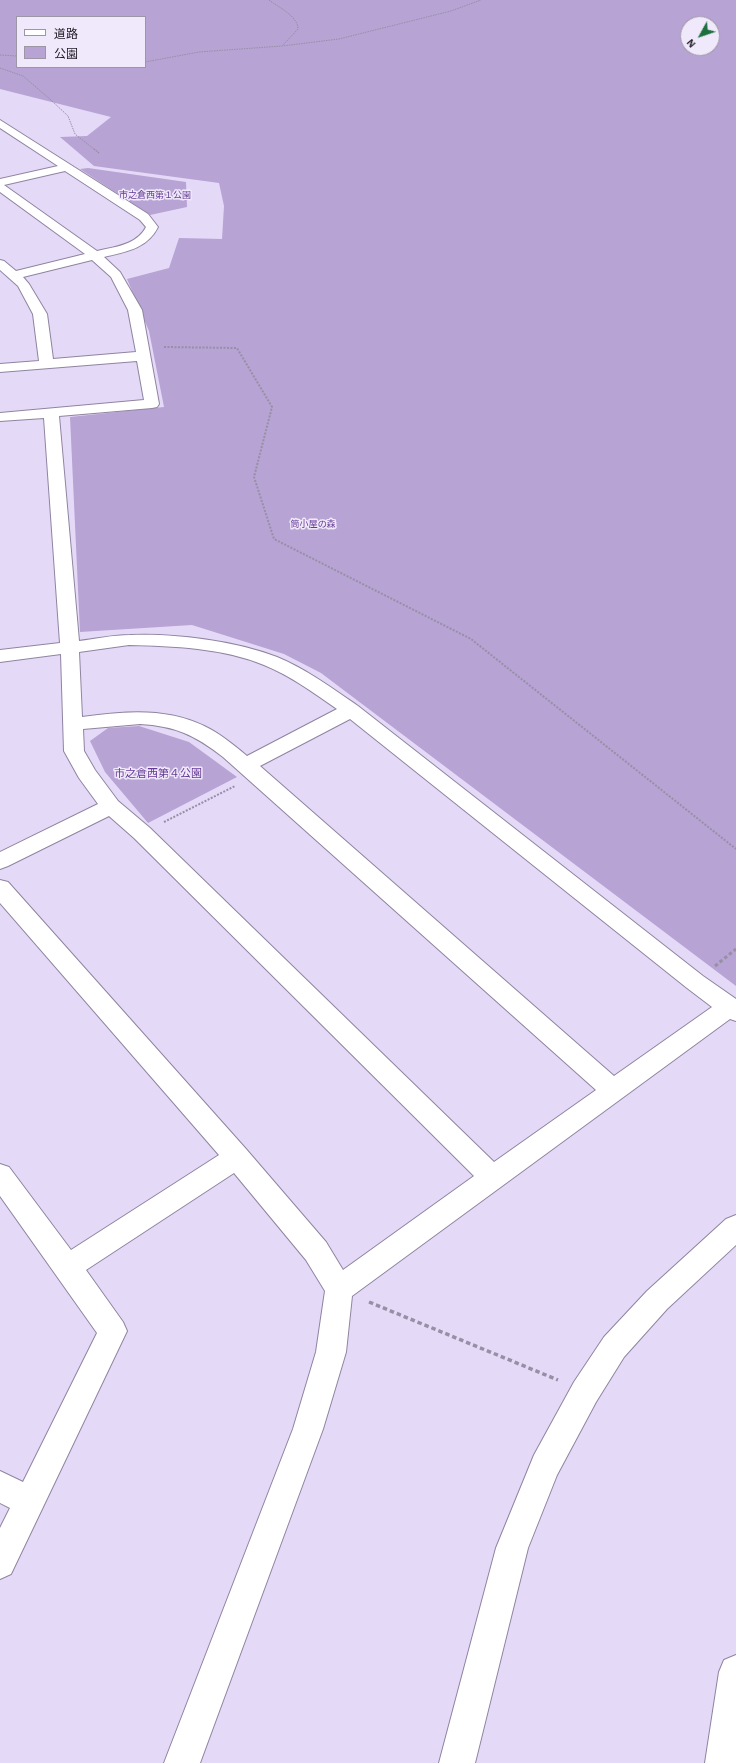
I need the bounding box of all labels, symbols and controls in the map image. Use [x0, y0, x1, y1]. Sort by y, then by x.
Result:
legend [16, 16, 146, 68]
north arrow [680, 16, 720, 56]
text: 道路 [54, 28, 78, 40]
text: N [685, 37, 698, 50]
text: 公園 [54, 48, 78, 60]
park label: 市之倉西第１公園 [119, 190, 191, 200]
park label: 筒小屋の森 [291, 519, 335, 529]
park label: 市之倉西第４公園 [114, 767, 202, 781]

